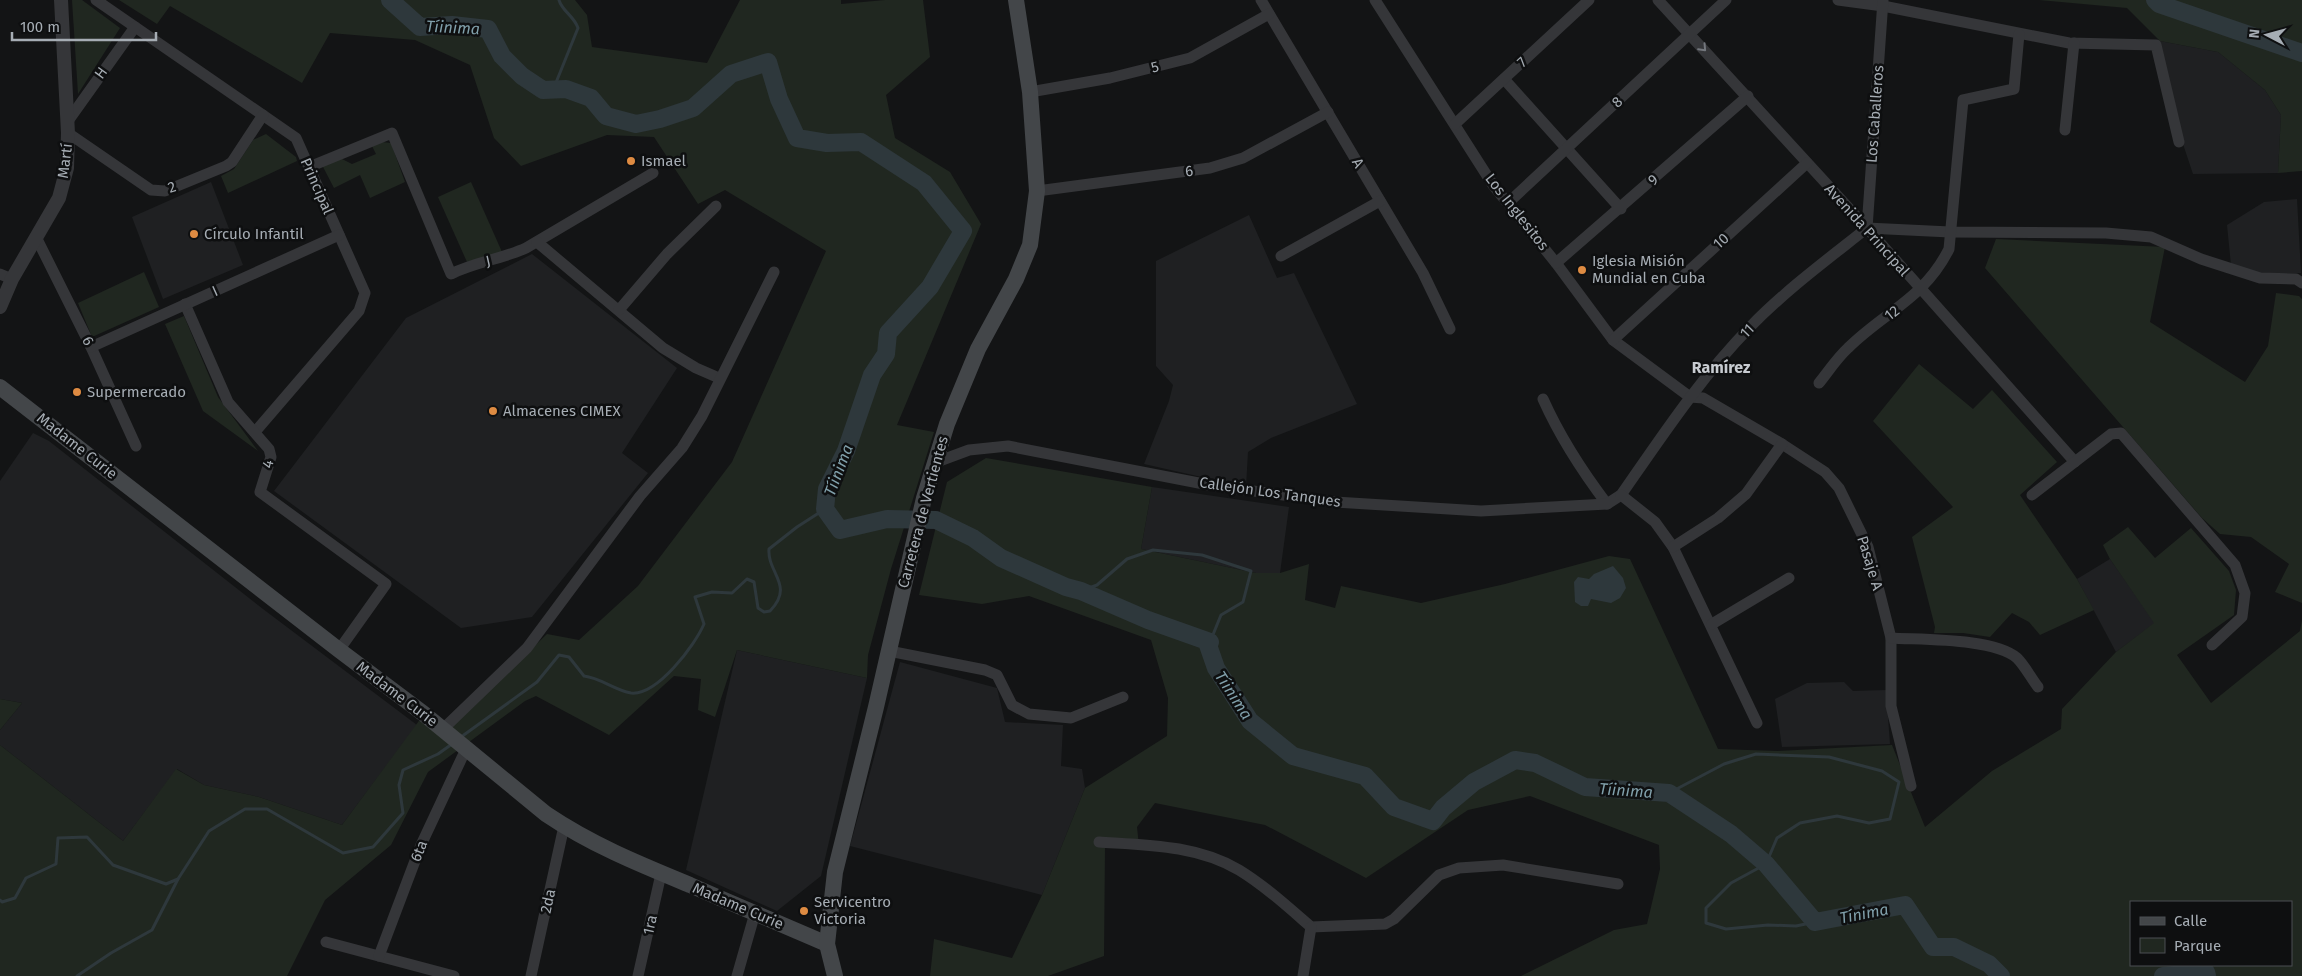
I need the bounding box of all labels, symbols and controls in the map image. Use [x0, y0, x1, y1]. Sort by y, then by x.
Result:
scale bar [12, 10, 156, 42]
north arrow [2242, 10, 2292, 60]
water label: Tíinima [426, 17, 480, 38]
text: 100 m [20, 18, 60, 36]
text: N [2246, 28, 2264, 39]
one-way arrow [1698, 43, 1707, 52]
street label: 7 [1513, 53, 1531, 71]
street label: 5 [1149, 57, 1161, 77]
street label: H [91, 64, 111, 82]
street label: Los Caballeros [1863, 64, 1887, 164]
street label: 8 [1608, 93, 1626, 111]
street label: Martí [54, 142, 76, 180]
place label: Ismael [641, 152, 687, 170]
street label: Principal [297, 155, 338, 218]
marker: Ismael [625, 155, 637, 167]
street label: A [1348, 155, 1368, 172]
street label: 6 [1184, 162, 1194, 180]
street label: Los Inglesitos [1481, 170, 1553, 254]
street label: 9 [1644, 171, 1662, 189]
street label: 2 [166, 177, 178, 197]
street label: Avenida Principal [1821, 180, 1914, 280]
place label: Círculo Infantil [204, 225, 304, 243]
marker: Círculo Infantil [188, 228, 200, 240]
street label: 10 [1709, 229, 1733, 253]
street label: J [484, 252, 492, 270]
place label: Iglesia Misión Mundial en Cuba [1592, 252, 1706, 287]
marker: Iglesia Misión Mundial en Cuba [1576, 264, 1588, 276]
street label: I [209, 282, 221, 300]
street label: 12 [1881, 302, 1903, 324]
street label: 11 [1736, 320, 1758, 342]
street label: 6 [78, 333, 98, 349]
district label: Ramírez [1692, 358, 1751, 377]
place label: Supermercado [87, 383, 186, 401]
marker: Supermercado [71, 386, 83, 398]
place label: Almacenes CIMEX [503, 402, 622, 420]
marker: Almacenes CIMEX [487, 405, 499, 417]
street label: Madame Curie [33, 409, 121, 483]
street label: Carretera de Vertientes [894, 434, 952, 590]
water label: Tíinima [820, 442, 857, 499]
street label: 4 [258, 458, 278, 470]
street label: Callejón Los Tanques [1198, 473, 1342, 511]
street label: Pasaje A [1853, 534, 1887, 593]
street label: Madame Curie [353, 658, 441, 730]
water label: Tíinima [1211, 668, 1256, 723]
water label: Tíinima [1598, 779, 1653, 802]
street label: 6ta [407, 838, 431, 864]
street label: Madame Curie [690, 879, 786, 933]
street label: 2da [537, 887, 559, 915]
place label: Servicentro Victoria [814, 893, 891, 928]
water label: Tínima [1838, 899, 1890, 927]
legend [2130, 901, 2292, 966]
marker: Servicentro Victoria [798, 905, 810, 917]
text: Calle [2174, 912, 2207, 930]
street label: 1ra [639, 913, 661, 937]
text: Parque [2174, 937, 2221, 955]

